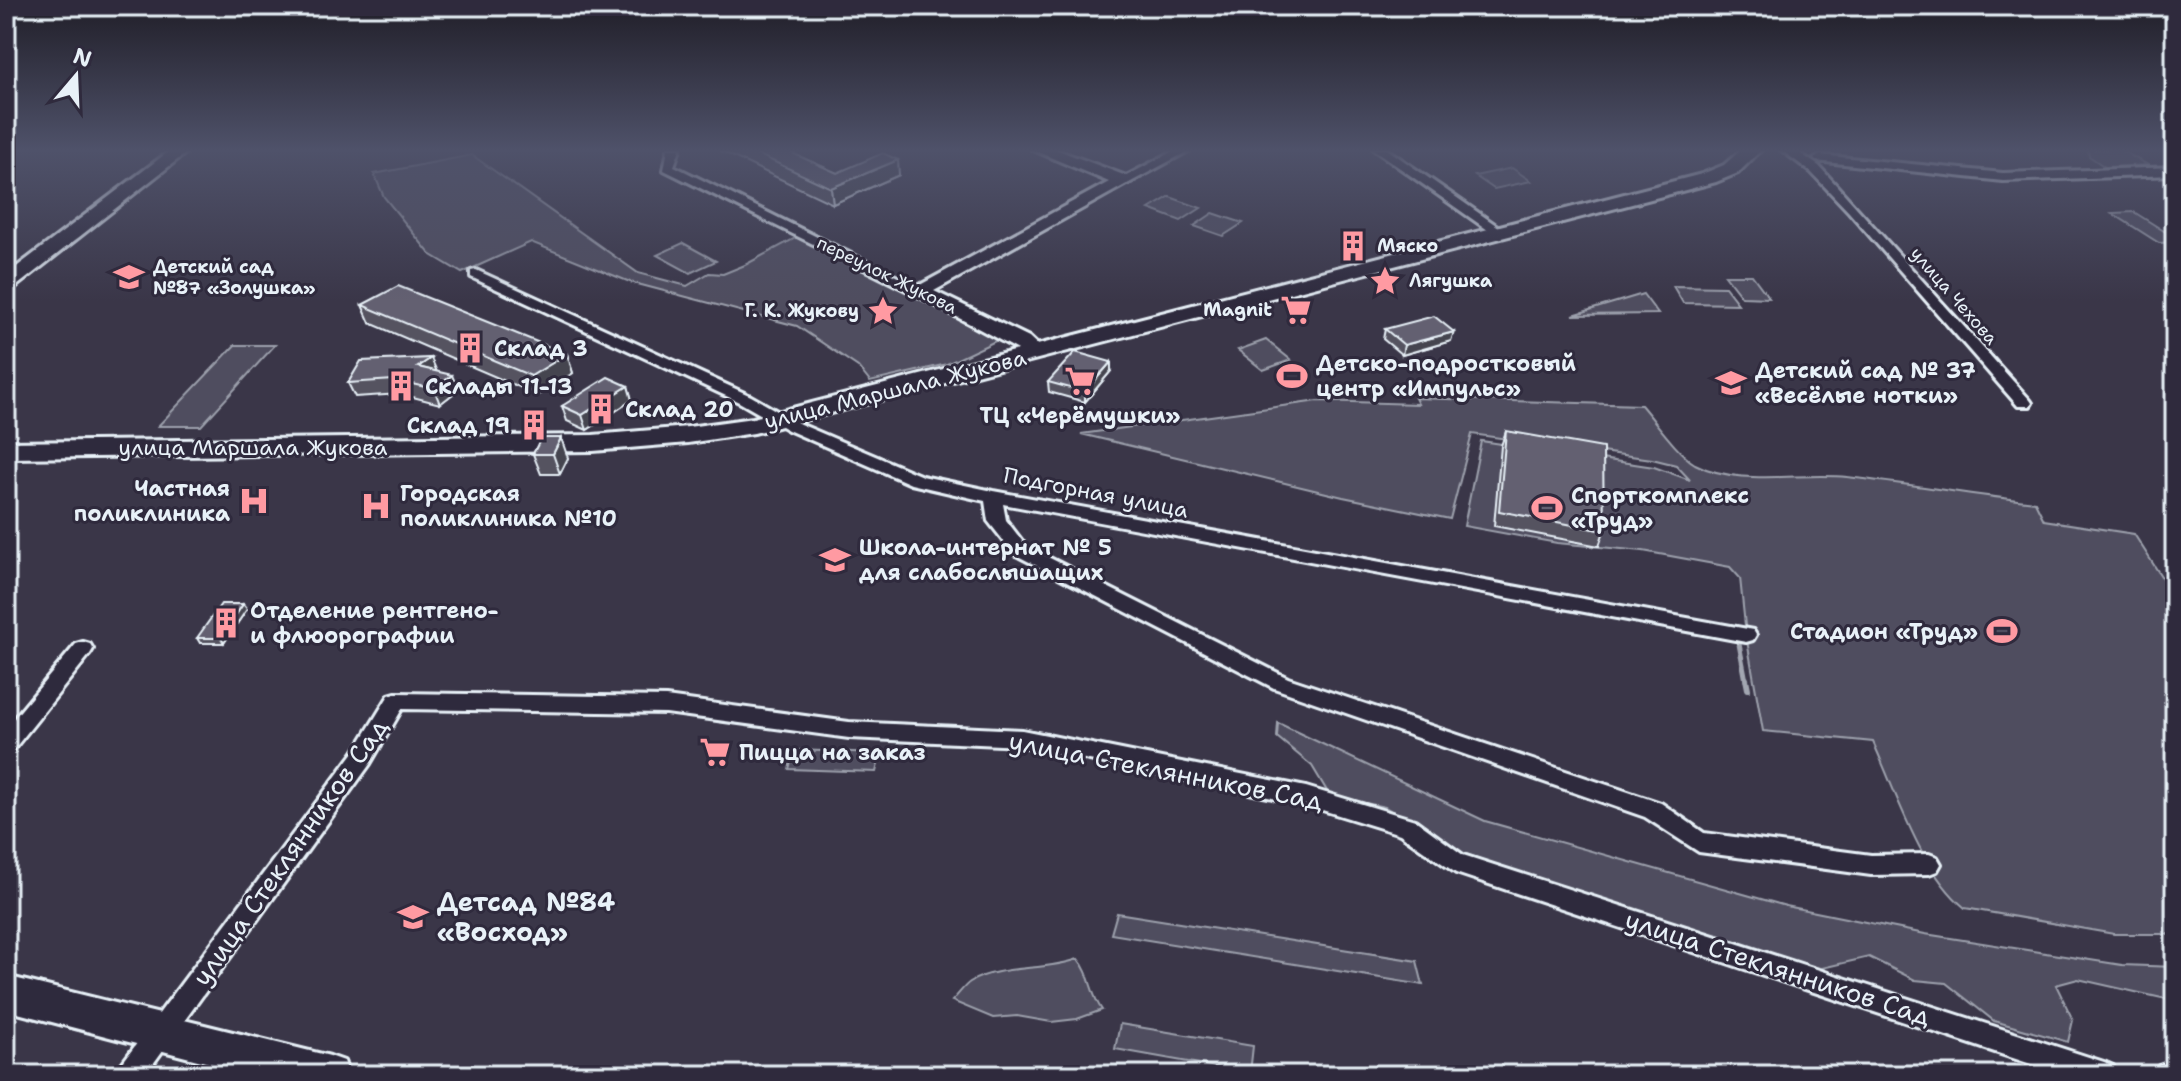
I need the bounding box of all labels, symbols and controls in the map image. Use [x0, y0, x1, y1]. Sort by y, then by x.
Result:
north arrow [36, 36, 116, 116]
text: N [69, 41, 95, 74]
building icon: Мяско [1336, 229, 1370, 263]
street label: переулок Жукова [813, 231, 961, 319]
place label: Мяско [1377, 234, 1438, 258]
street label: улица Чехова [1905, 242, 2003, 350]
place label: Детский сад №87 «Золушка» [153, 255, 316, 300]
school or university icon: Детский сад №87 «Золушка» [112, 260, 146, 294]
place icon: Лягушка [1368, 264, 1402, 298]
place label: Лягушка [1409, 269, 1493, 293]
supermarket icon: Magnit [1279, 293, 1313, 327]
place icon: Г. К. Жукову [866, 294, 900, 328]
place label: Magnit [1203, 298, 1272, 322]
place label: Г. К. Жукову [744, 299, 859, 323]
building icon: Склад 3 [453, 331, 487, 365]
place label: Склад 3 [494, 334, 588, 363]
street label: улица Маршала Жукова [761, 343, 1029, 436]
place label: Детско-подростковый центр «Импульс» [1316, 349, 1576, 403]
place label: Детский сад № 37 «Весёлые нотки» [1755, 356, 1976, 410]
sports icon: Детско-подростковый центр «Импульс» [1275, 359, 1309, 393]
supermarket icon: ТЦ «Черёмушки» [1063, 364, 1097, 398]
school or university icon: Детский сад № 37 «Весёлые нотки» [1714, 366, 1748, 400]
building icon: Склады 11-13 [384, 369, 418, 403]
place label: Склады 11-13 [425, 372, 572, 401]
building icon: Склад 20 [584, 392, 618, 426]
place label: Склад 20 [625, 395, 734, 424]
place label: ТЦ «Черёмушки» [980, 401, 1180, 430]
building icon: Склад 19 [517, 408, 551, 442]
place label: Склад 19 [407, 411, 510, 440]
street label: улица Маршала Жукова [119, 433, 388, 462]
street label: Подгорная улица [1001, 460, 1191, 525]
place label: Частная поликлиника [73, 474, 230, 528]
place label: Городская поликлиника №10 [400, 479, 617, 533]
place label: Спорткомплекс «Труд» [1571, 481, 1749, 535]
hospital icon: Частная поликлиника [237, 484, 271, 518]
hospital icon: Городская поликлиника №10 [359, 489, 393, 523]
sports icon: Спорткомплекс «Труд» [1530, 491, 1564, 525]
place label: Школа-интернат № 5 для слабослышащих [859, 533, 1112, 587]
school or university icon: Школа-интернат № 5 для слабослышащих [818, 543, 852, 577]
place label: Отделение рентгено- и флюорографии [250, 596, 499, 650]
building icon: Отделение рентгено- и флюорографии [209, 606, 243, 640]
sports icon: Стадион «Труд» [1985, 614, 2019, 648]
place label: Стадион «Труд» [1790, 617, 1978, 646]
street label: улица Стеклянников Сад [184, 710, 396, 993]
street label: улица Стеклянников Сад [1006, 723, 1327, 818]
supermarket icon: Пицца на заказ [698, 735, 732, 769]
place label: Пицца на заказ [739, 738, 926, 767]
place label: Детсад №84 «Восход» [437, 884, 615, 949]
school or university icon: Детсад №84 «Восход» [396, 900, 430, 934]
street label: улица Стеклянников Сад [1621, 902, 1936, 1034]

